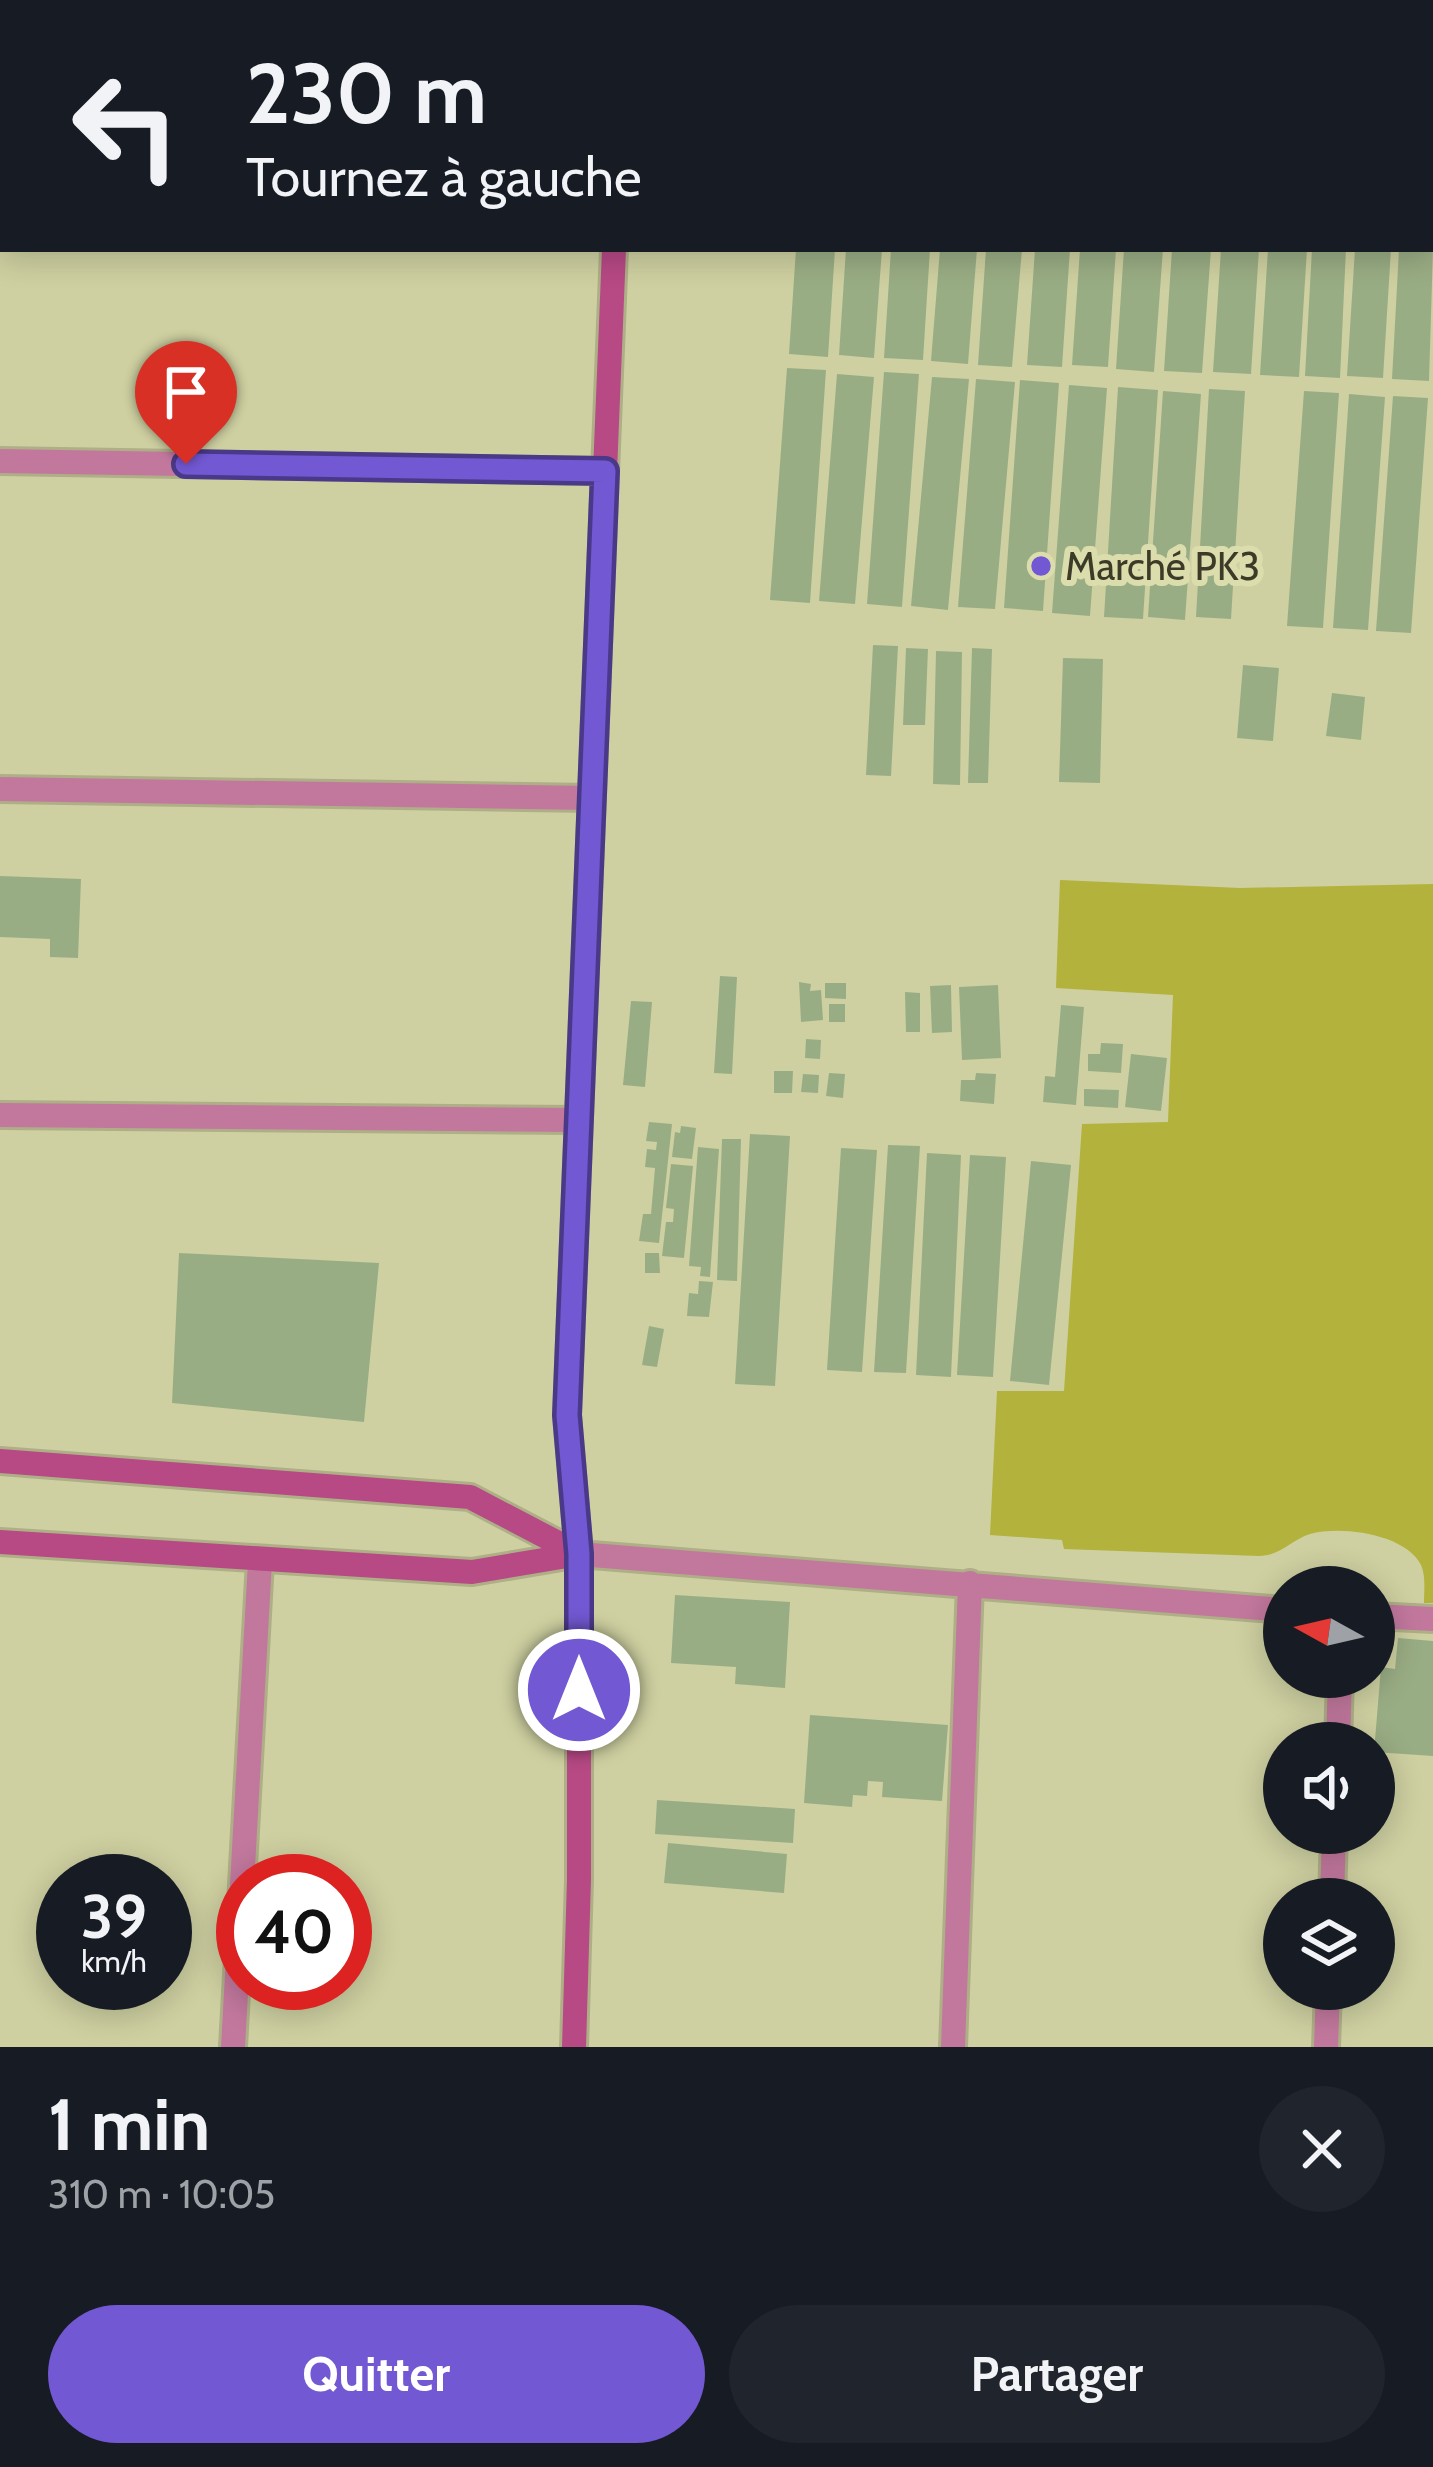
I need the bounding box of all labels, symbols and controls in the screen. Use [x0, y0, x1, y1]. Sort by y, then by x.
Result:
text: 230 m [246, 42, 487, 144]
icon: left [48, 48, 204, 204]
text: Tournez à gauche [246, 144, 642, 210]
pin [135, 341, 237, 464]
icon: arrive [153, 359, 219, 425]
place label: Marché PK3 [1065, 542, 1260, 590]
marker: Marché PK3 [1028, 553, 1054, 579]
north arrow [1263, 1566, 1395, 1698]
map controls [1263, 1566, 1395, 2010]
position arrow [516, 1627, 642, 1753]
button: sound [1263, 1722, 1395, 1854]
speed limit sign: 40 [216, 1854, 372, 2010]
button: layers [1263, 1878, 1395, 2010]
text: 39 [81, 1880, 147, 1953]
text: km/h [81, 1943, 147, 1980]
text: 1 min [48, 2081, 210, 2168]
button: close [1259, 2086, 1385, 2212]
text: 310 m · 10:05 [48, 2170, 275, 2218]
button: Quitter [48, 2305, 705, 2443]
button: Partager [729, 2305, 1385, 2443]

